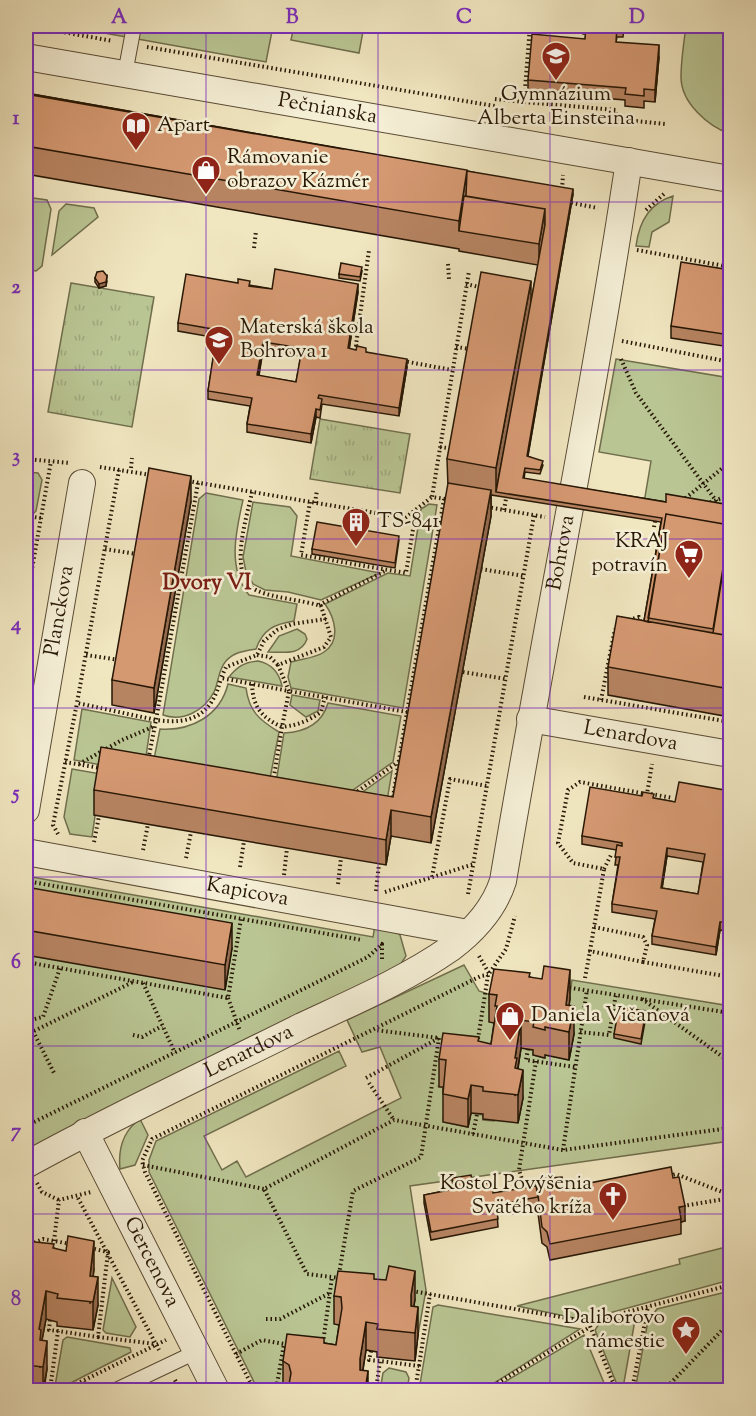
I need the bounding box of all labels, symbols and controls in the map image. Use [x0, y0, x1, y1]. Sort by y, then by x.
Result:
text: A [111, 4, 128, 33]
text: B [286, 4, 299, 33]
text: C [456, 4, 472, 33]
text: D [629, 4, 645, 33]
school or university icon: Gymnázium Alberta Einsteina [540, 40, 572, 82]
place label: Gymnázium Alberta Einsteina [477, 80, 635, 134]
street label: Pečnianska [276, 86, 380, 133]
text: 1 [13, 105, 20, 134]
library icon: Apart [120, 110, 152, 152]
place label: Apart [157, 111, 210, 141]
place label: Rámovanie obrazov Kázmér [227, 143, 369, 197]
shop icon: Rámovanie obrazov Kázmér [190, 154, 222, 196]
text: 2 [11, 274, 21, 303]
place label: Materská škola Bohrova 1 [240, 313, 374, 367]
school or university icon: Materská škola Bohrova 1 [203, 324, 235, 366]
text: 3 [12, 443, 20, 472]
building icon: TS-841 [340, 506, 372, 548]
place label: TS-841 [377, 507, 439, 537]
street label: Bohrova [540, 512, 583, 593]
place label: KRAJ potravín [591, 527, 668, 581]
supermarket icon: KRAJ potravín [673, 538, 705, 580]
street label: Planckova [38, 563, 83, 659]
district label: Dvory VI [162, 568, 252, 600]
text: 4 [10, 611, 21, 640]
street label: Lenardova [581, 714, 680, 760]
text: 5 [11, 780, 20, 809]
street label: Kapicova [204, 870, 291, 915]
text: 6 [11, 949, 21, 978]
shop icon: Daniela Vičanová [494, 1000, 526, 1042]
place label: Daniela Vičanová [531, 1001, 690, 1031]
street label: Lenardova [200, 1017, 299, 1086]
text: 7 [11, 1118, 22, 1147]
place label: Kostol Povýšenia Svätého kríža [440, 1169, 592, 1223]
church icon: Kostol Povýšenia Svätého kríža [597, 1180, 629, 1222]
street label: Gercenova [116, 1212, 187, 1313]
text: 8 [11, 1286, 21, 1315]
place label: Daliborovo námestie [563, 1303, 665, 1357]
place icon: Daliborovo námestie [670, 1314, 702, 1356]

